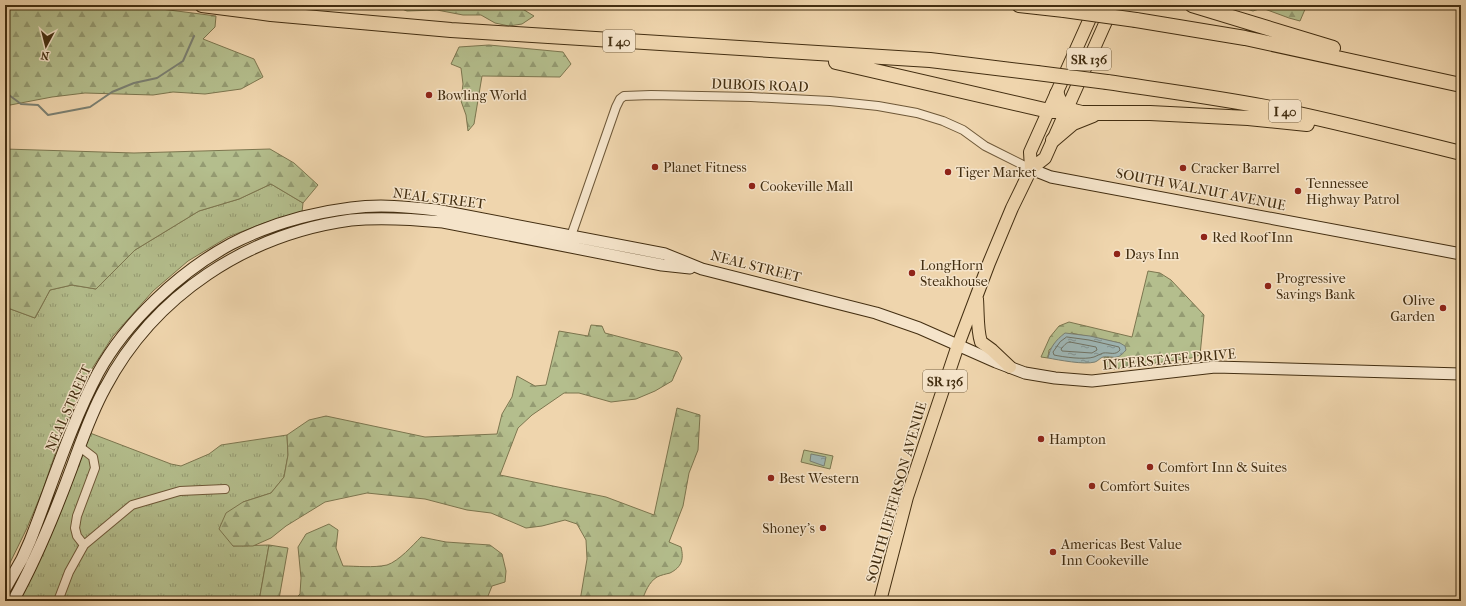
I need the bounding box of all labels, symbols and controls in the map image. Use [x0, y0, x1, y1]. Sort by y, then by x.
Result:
north arrow [26, 26, 66, 66]
road number: I 40 [603, 30, 635, 52]
text: N [39, 48, 50, 62]
road number: SR 136 [1067, 48, 1111, 70]
street label: DUBOIS ROAD [711, 75, 809, 96]
place label: Bowling World [437, 87, 527, 104]
marker: Bowling World [424, 90, 434, 100]
road number: I 40 [1269, 100, 1301, 122]
place label: Planet Fitness [663, 159, 747, 176]
place label: Cracker Barrel [1191, 160, 1280, 177]
marker: Planet Fitness [650, 162, 660, 172]
marker: Cracker Barrel [1178, 163, 1188, 173]
place label: Tiger Market [956, 164, 1037, 181]
street label: SOUTH WALNUT AVENUE [1115, 165, 1288, 214]
marker: Tiger Market [943, 167, 953, 177]
place label: Tennessee Highway Patrol [1306, 175, 1400, 208]
place label: Cookeville Mall [760, 178, 853, 195]
marker: Cookeville Mall [747, 181, 757, 191]
street label: NEAL STREET [392, 184, 487, 213]
marker: Tennessee Highway Patrol [1293, 186, 1303, 196]
place label: Red Roof Inn [1212, 229, 1293, 246]
marker: Red Roof Inn [1199, 232, 1209, 242]
place label: Days Inn [1125, 246, 1179, 263]
street label: NEAL STREET [709, 247, 804, 286]
marker: Days Inn [1112, 249, 1122, 259]
place label: LongHorn Steakhouse [920, 257, 988, 290]
marker: LongHorn Steakhouse [907, 268, 917, 278]
place label: Progressive Savings Bank [1276, 270, 1356, 303]
marker: Progressive Savings Bank [1263, 281, 1273, 291]
place label: Olive Garden [1390, 292, 1435, 325]
marker: Olive Garden [1438, 303, 1448, 313]
street label: INTERSTATE DRIVE [1102, 345, 1237, 374]
street label: NEAL STREET [42, 362, 95, 454]
road number: SR 136 [923, 370, 967, 392]
street label: SOUTH JEFFERSON AVENUE [862, 399, 931, 585]
place label: Hampton [1049, 431, 1106, 448]
marker: Hampton [1036, 434, 1046, 444]
place label: Comfort Inn & Suites [1158, 459, 1287, 476]
marker: Comfort Inn & Suites [1145, 462, 1155, 472]
place label: Best Western [779, 470, 859, 487]
marker: Best Western [766, 473, 776, 483]
place label: Comfort Suites [1100, 478, 1190, 495]
marker: Comfort Suites [1087, 481, 1097, 491]
place label: Shoney's [762, 520, 815, 537]
marker: Shoney's [818, 523, 828, 533]
place label: Americas Best Value Inn Cookeville [1060, 536, 1182, 569]
marker: Americas Best Value Inn Cookeville [1048, 547, 1058, 557]

